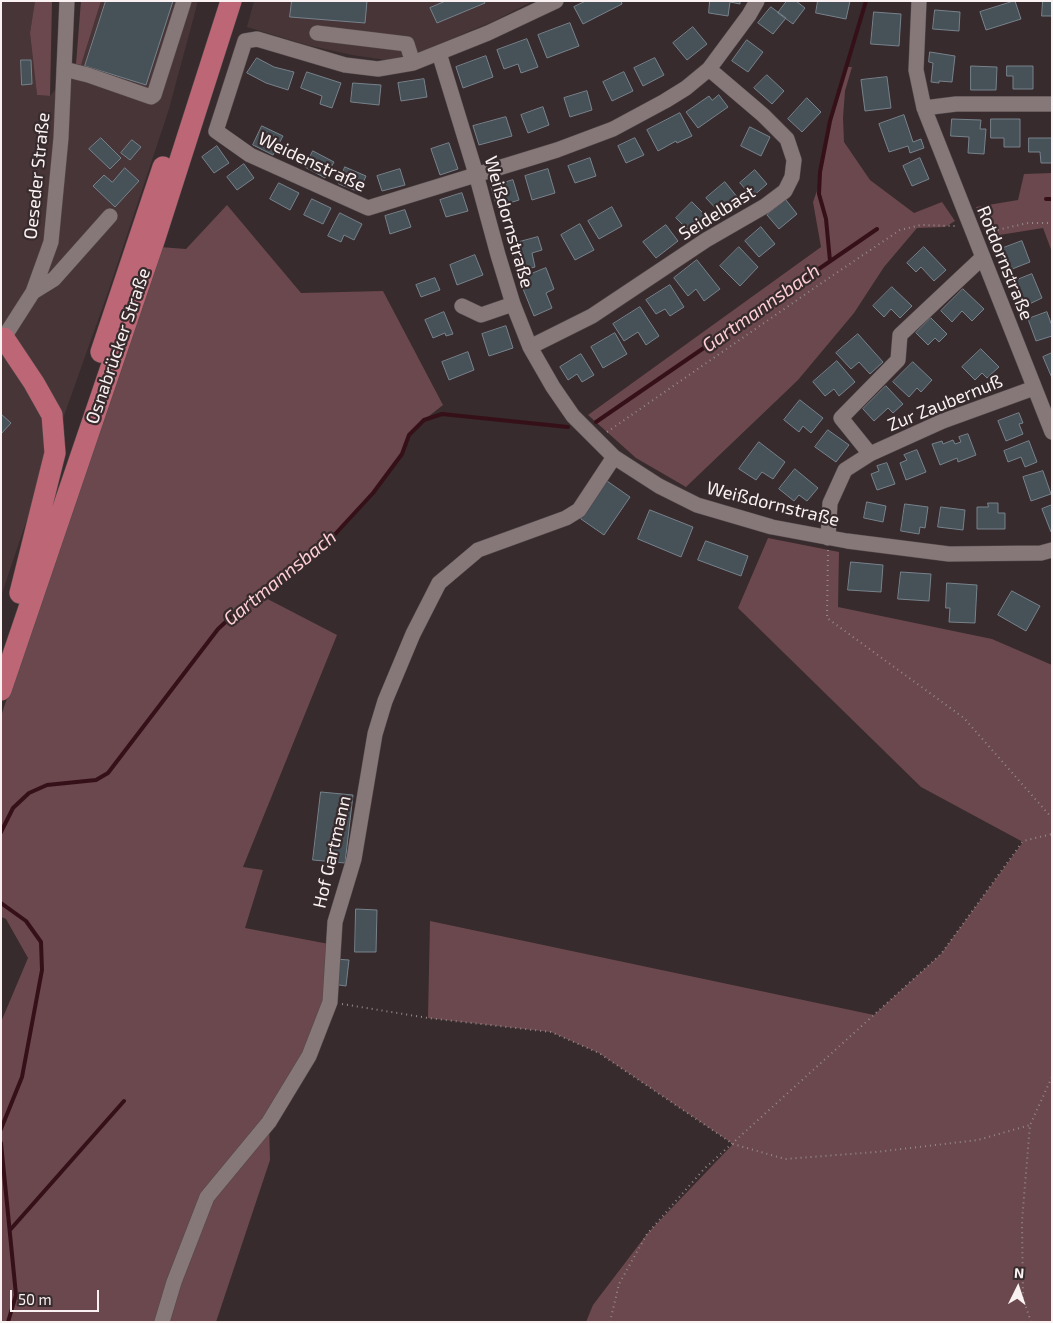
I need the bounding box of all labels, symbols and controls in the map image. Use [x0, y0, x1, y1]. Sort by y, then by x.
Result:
street label: Oeseder Straße [20, 111, 54, 241]
street label: Weidenstraße [255, 128, 369, 196]
street label: Weißdornstraße [480, 154, 538, 290]
street label: Seidelbast [675, 181, 759, 245]
street label: Rotdornstraße [972, 203, 1038, 323]
water label: Gartmannsbach [698, 259, 824, 357]
street label: Osnabrücker Straße [81, 265, 155, 427]
street label: Zur Zaubernuß [884, 370, 1006, 436]
street label: Weißdornstraße [704, 477, 842, 531]
water label: Gartmannsbach [219, 526, 341, 630]
street label: Hof Gartmann [309, 794, 355, 910]
north arrow [993, 1263, 1043, 1313]
text: N [1013, 1264, 1025, 1281]
scale bar [12, 1280, 101, 1312]
text: 50 m [18, 1290, 52, 1308]

